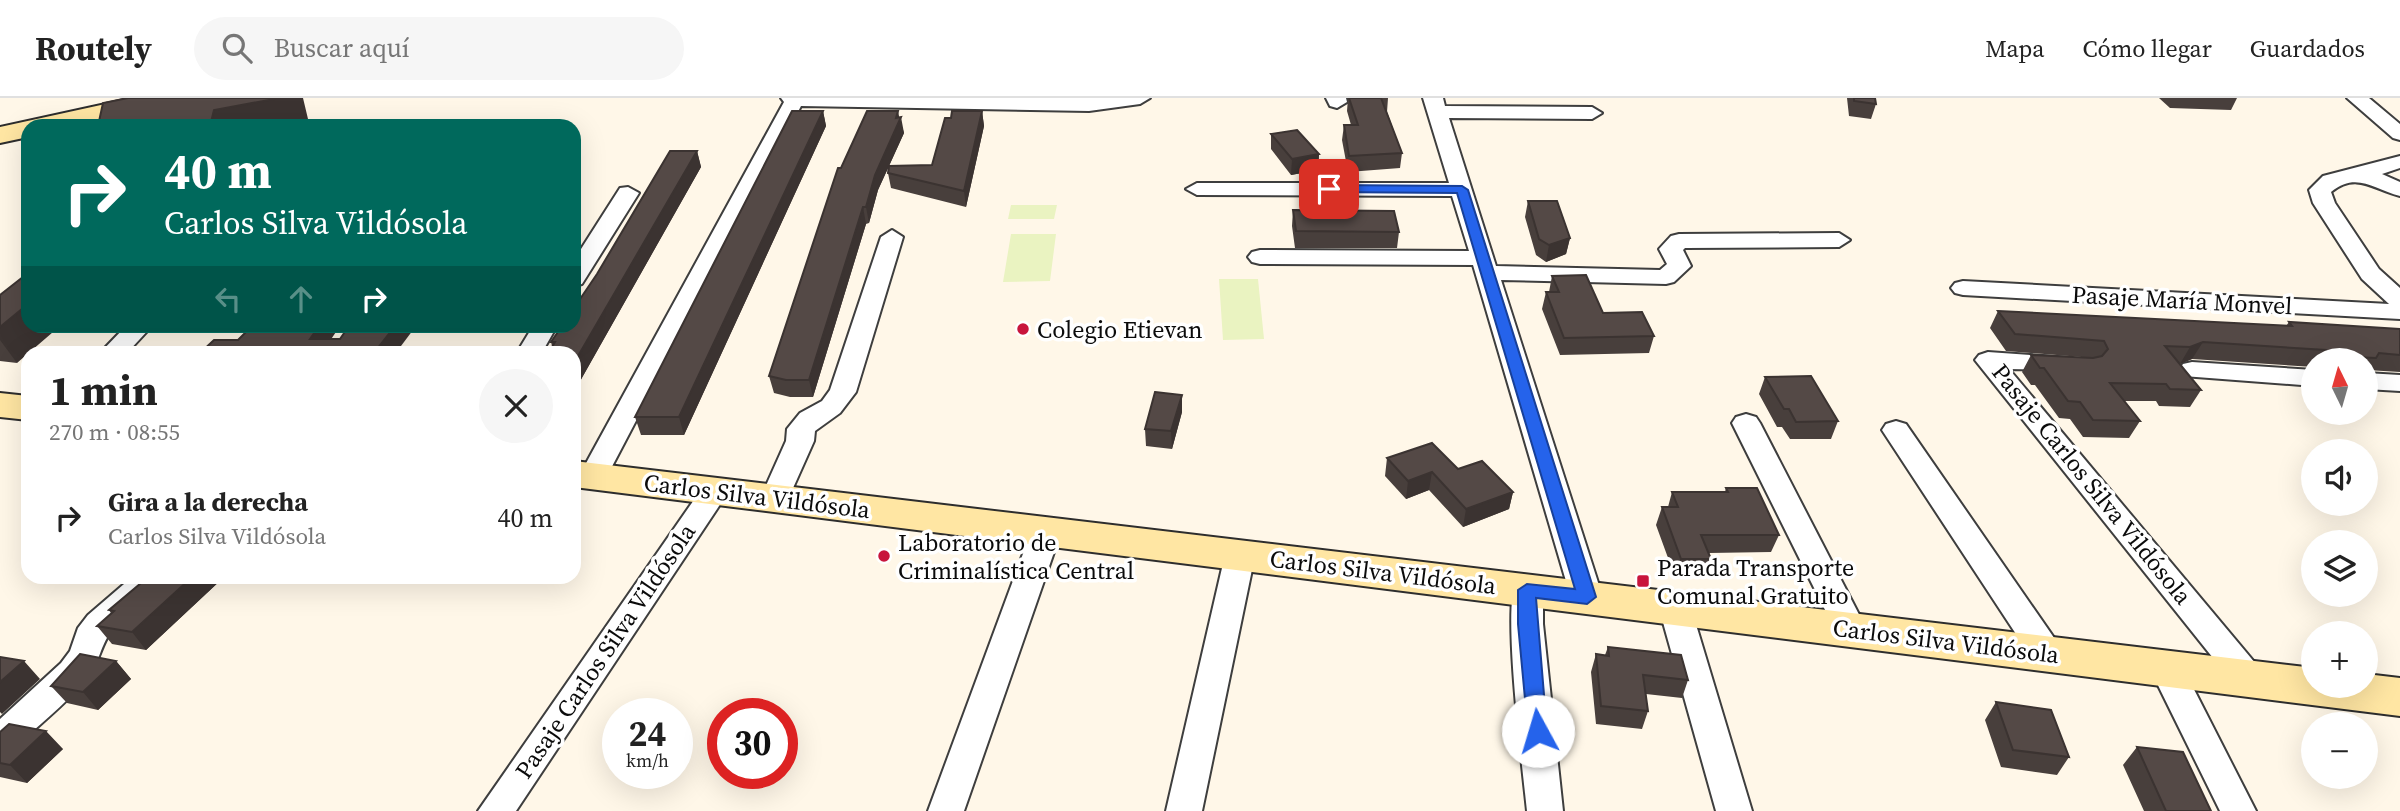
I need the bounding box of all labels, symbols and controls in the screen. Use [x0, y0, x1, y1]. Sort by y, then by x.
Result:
search box [194, 17, 684, 80]
text: Routely [35, 26, 152, 71]
icon: search [218, 29, 256, 67]
text: Buscar aquí [274, 30, 410, 66]
text: Mapa [1985, 32, 2044, 65]
text: Cómo llegar [2082, 32, 2212, 65]
text: Guardados [2250, 32, 2365, 65]
text: 40 m [164, 137, 272, 204]
icon: right [49, 147, 140, 238]
pin [1299, 159, 1359, 219]
icon: arrive [1310, 170, 1348, 208]
text: Carlos Silva Vildósola [164, 201, 468, 245]
street label: Pasaje María Monvel [2071, 278, 2293, 322]
icon: left [209, 280, 247, 318]
icon: ahead [282, 280, 320, 318]
icon: right [355, 280, 393, 318]
place label: Colegio Etievan [1037, 313, 1203, 346]
marker: Colegio Etievan [1015, 321, 1031, 337]
north arrow [2301, 348, 2378, 425]
map controls [2301, 348, 2378, 789]
street label: Pasaje Carlos Silva Vildósola [1984, 357, 2200, 612]
text: 1 min [49, 361, 158, 419]
button: close [479, 369, 553, 443]
text: 270 m · 08:55 [49, 416, 180, 448]
button: sound [2301, 439, 2378, 516]
street label: Carlos Silva Vildósola [642, 466, 873, 526]
text: Gira a la derecha [108, 484, 308, 520]
icon: right [49, 499, 87, 537]
text: 40 m [498, 500, 553, 536]
street label: Pasaje Carlos Silva Vildósola [507, 516, 703, 785]
text: Carlos Silva Vildósola [108, 520, 326, 552]
place label: Laboratorio de Criminalística Central [898, 526, 1134, 587]
button: layers [2301, 530, 2378, 607]
street label: Carlos Silva Vildósola [1268, 542, 1499, 602]
marker: Laboratorio de Criminalística Central [876, 548, 892, 564]
place label: Parada Transporte Comunal Gratuito [1657, 551, 1854, 612]
marker: Parada Transporte Comunal Gratuito [1635, 573, 1651, 589]
street label: Carlos Silva Vildósola [1831, 611, 2062, 671]
button: + [2301, 621, 2378, 698]
position arrow [1501, 694, 1575, 768]
speed limit sign: 30 [707, 698, 798, 789]
text: 24 [629, 710, 666, 758]
button: − [2301, 712, 2378, 789]
text: km/h [626, 748, 669, 773]

